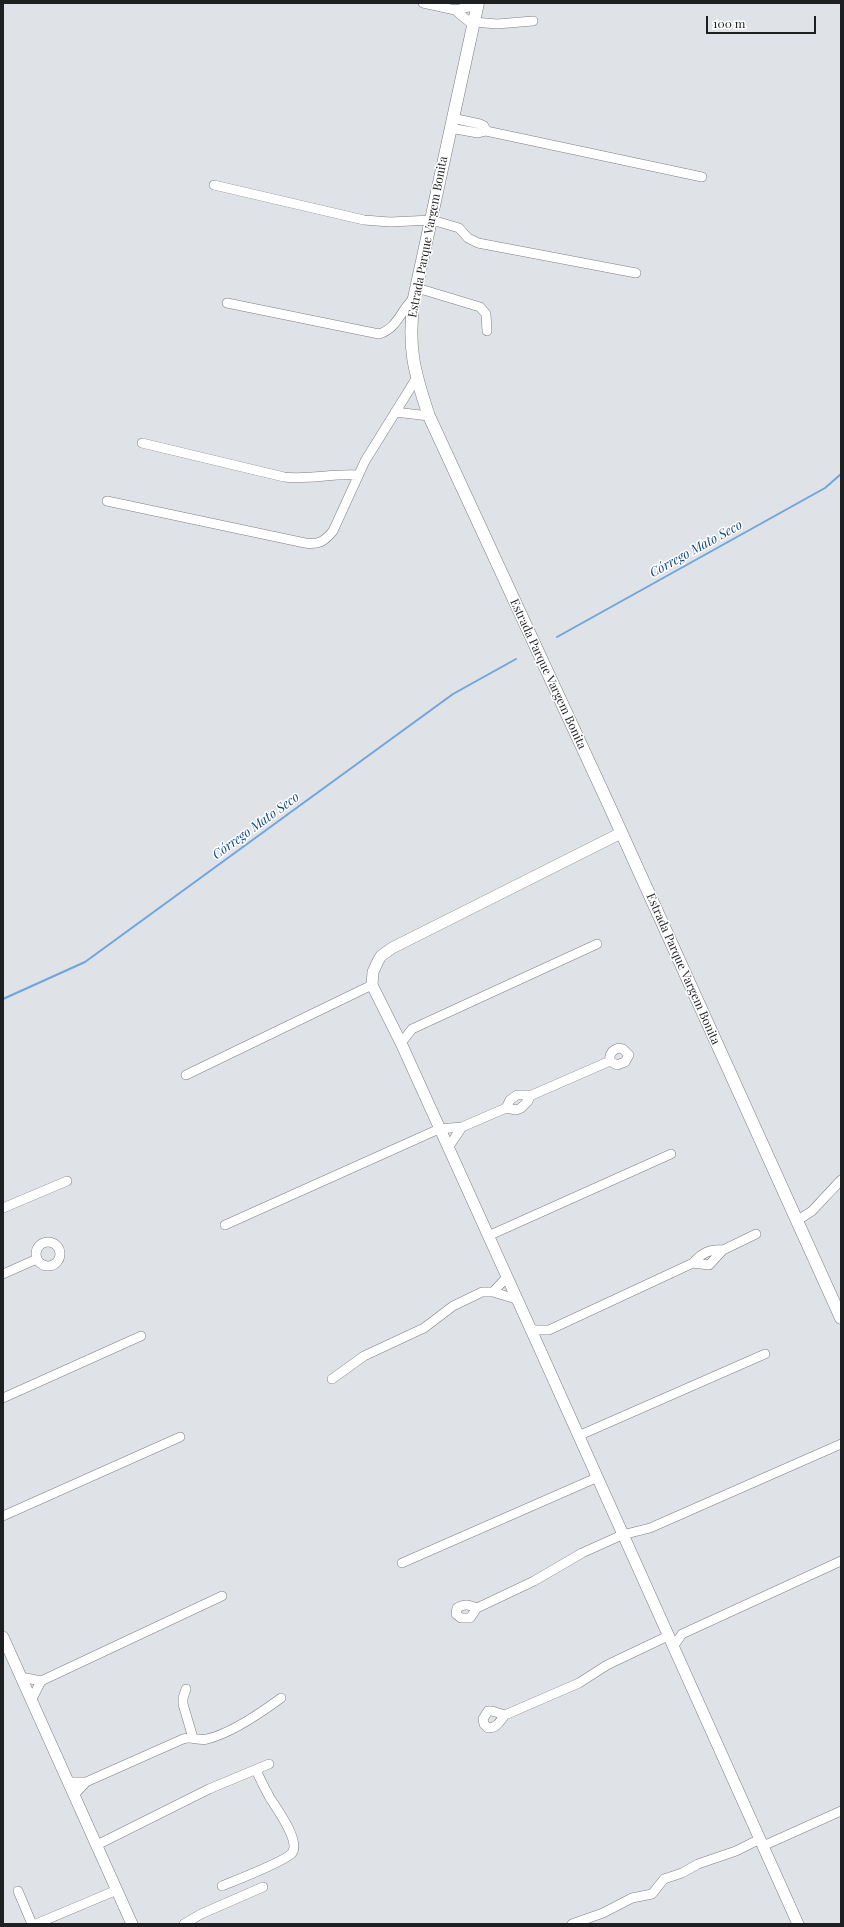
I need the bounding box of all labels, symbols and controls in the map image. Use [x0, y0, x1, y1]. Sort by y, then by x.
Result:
scale bar [708, 8, 818, 34]
text: 100 m [713, 15, 745, 31]
street label: Estrada Parque Vargem Bonita [405, 155, 451, 319]
water label: Córrego Mato Seco [647, 517, 745, 581]
street label: Estrada Parque Vargem Bonita [507, 597, 589, 751]
water label: Córrego Mato Seco [210, 789, 302, 863]
street label: Estrada Parque Vargem Bonita [643, 891, 723, 1047]

